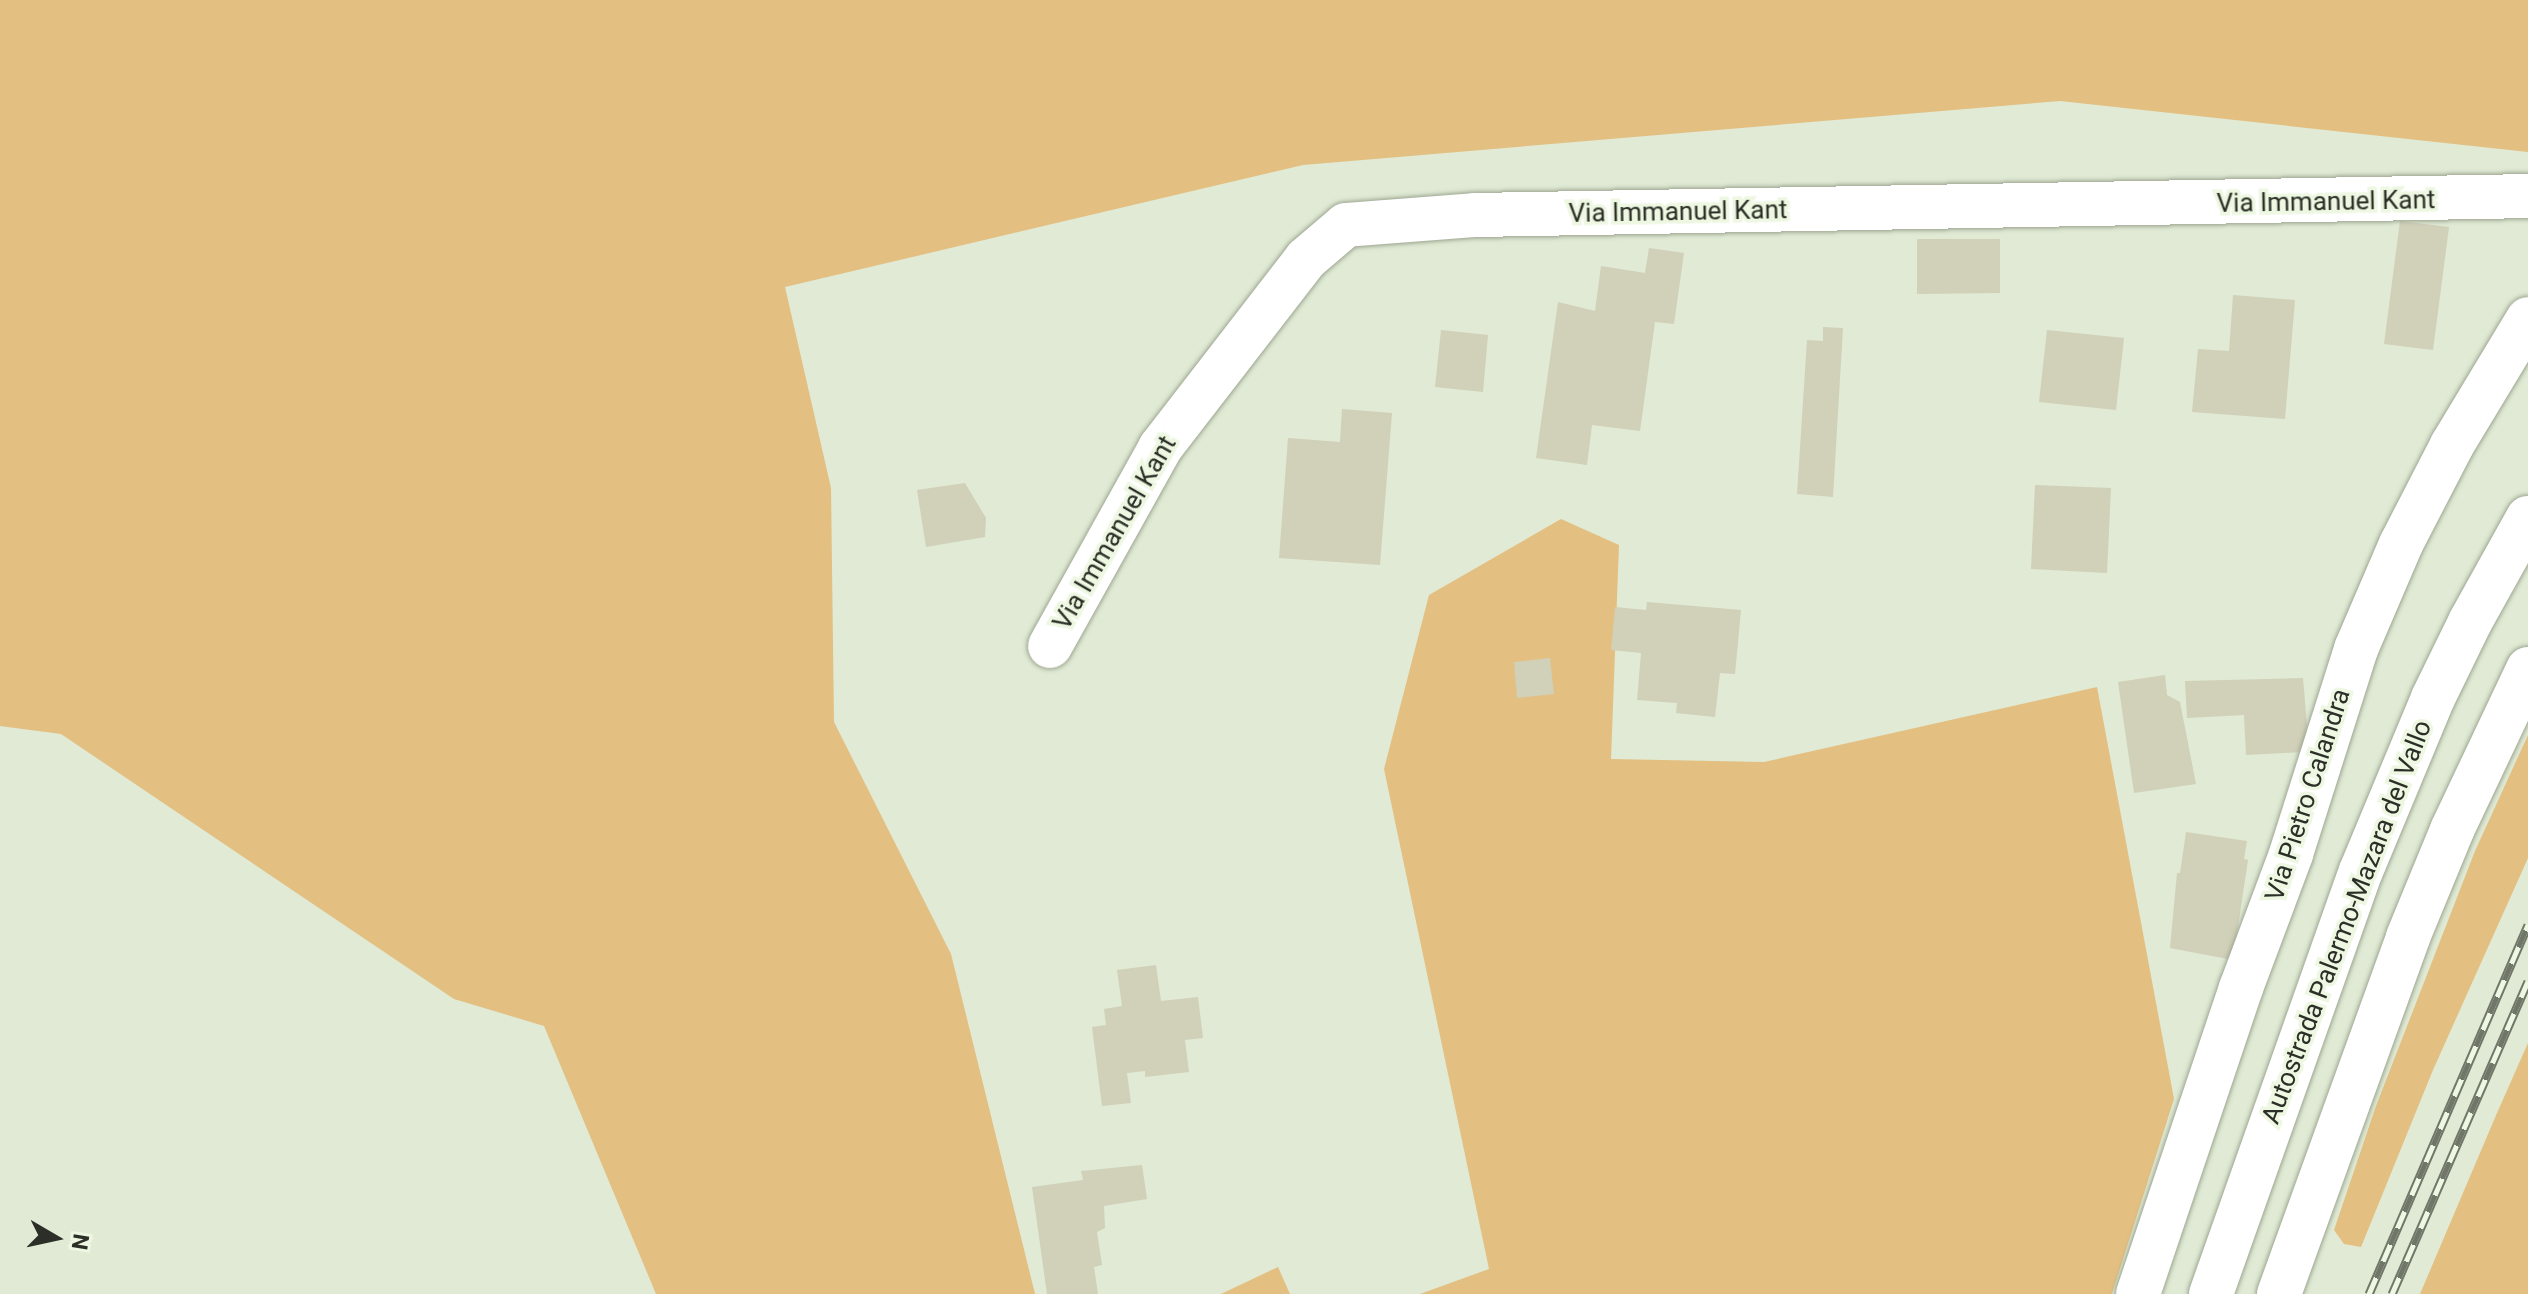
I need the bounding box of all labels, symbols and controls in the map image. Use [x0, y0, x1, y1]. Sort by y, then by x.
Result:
street label: Via Immanuel Kant [2216, 184, 2436, 220]
street label: Via Immanuel Kant [1568, 194, 1788, 230]
street label: Via Immanuel Kant [1047, 430, 1183, 636]
street label: Via Pietro Calandra [2259, 685, 2357, 905]
street label: Autostrada Palermo-Mazara del Vallo [2255, 716, 2439, 1128]
north arrow [16, 1198, 96, 1278]
text: N [67, 1232, 94, 1251]

